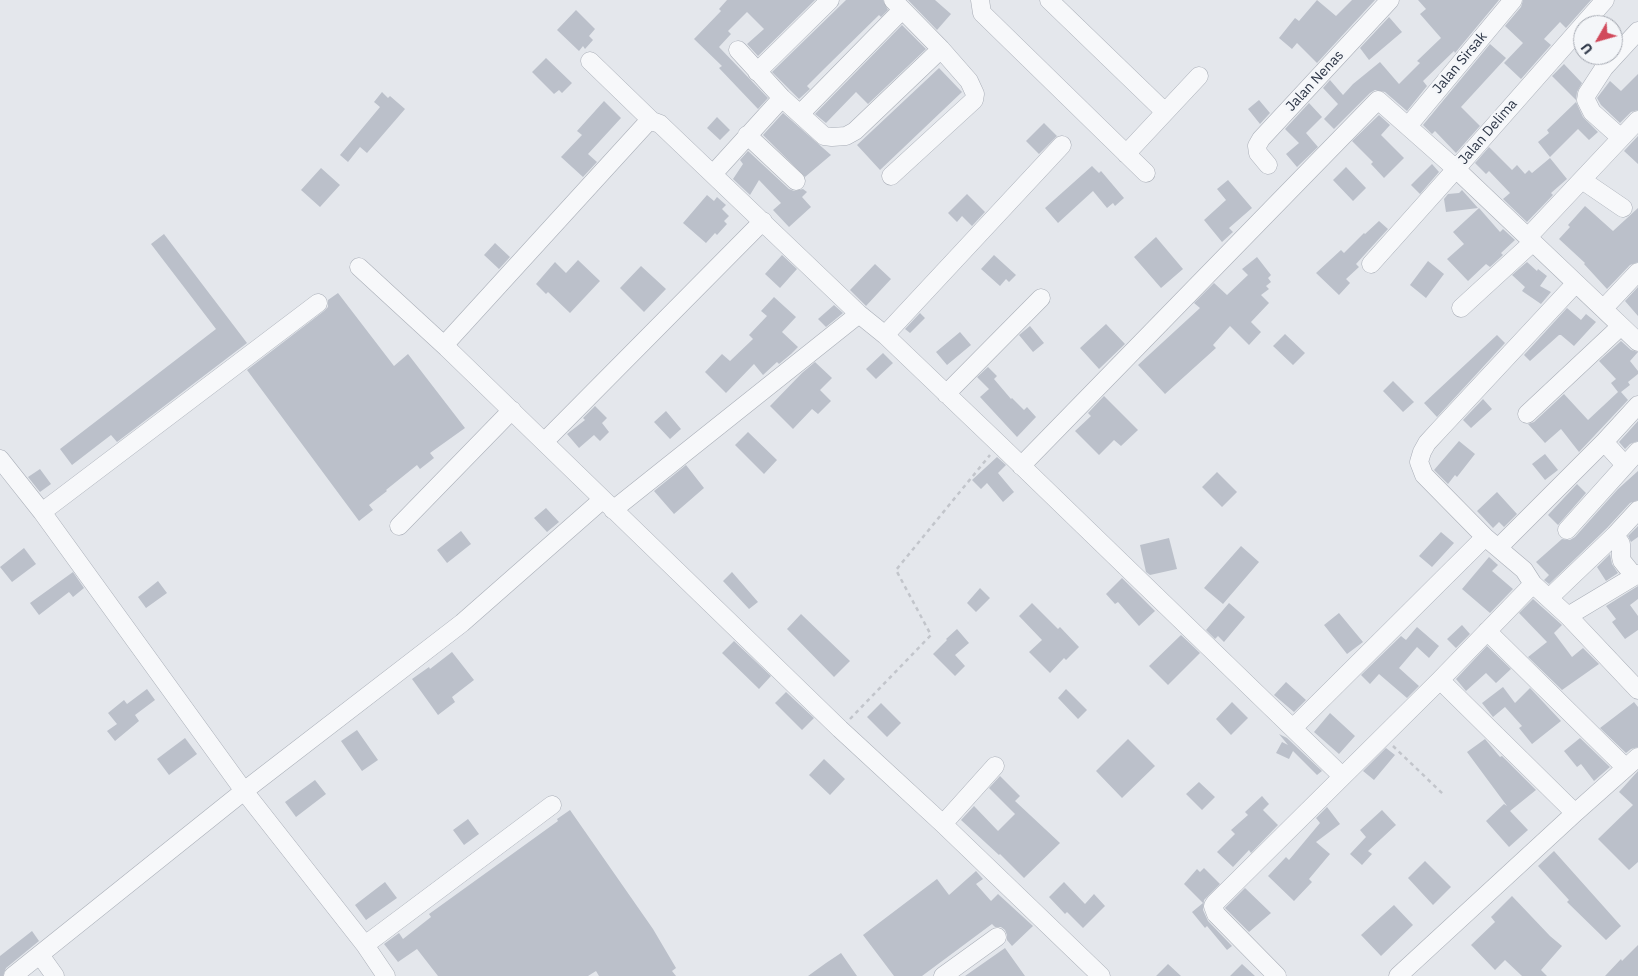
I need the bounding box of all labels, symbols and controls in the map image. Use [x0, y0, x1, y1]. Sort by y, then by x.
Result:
north arrow [1573, 15, 1623, 65]
street label: Jalan Sirsak [1429, 29, 1491, 97]
text: U [1577, 39, 1597, 58]
street label: Jalan Nenas [1283, 47, 1347, 115]
street label: Jalan Delima [1455, 96, 1521, 168]

